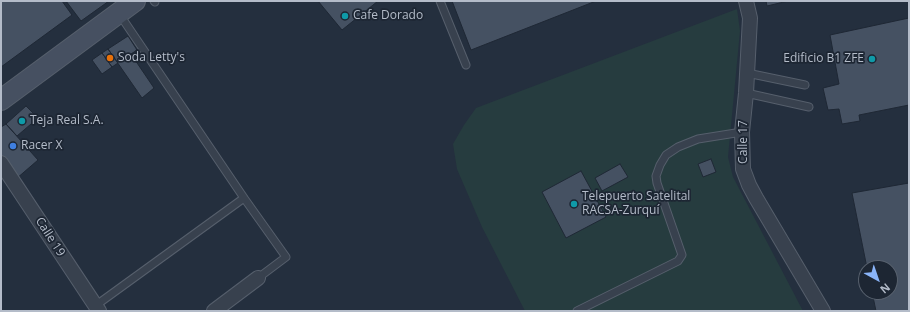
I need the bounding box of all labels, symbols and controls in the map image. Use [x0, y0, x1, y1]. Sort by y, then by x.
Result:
place label: Cafe Dorado [353, 9, 423, 23]
marker: Cafe Dorado [340, 11, 350, 21]
place label: Soda Letty's [118, 51, 185, 65]
place label: Edificio B1 ZFE [783, 52, 864, 66]
marker: Soda Letty's [105, 53, 115, 63]
marker: Edificio B1 ZFE [867, 54, 877, 64]
place label: Teja Real S.A. [30, 114, 104, 128]
marker: Teja Real S.A. [17, 116, 27, 126]
street label: Calle 17 [737, 120, 751, 164]
place label: Racer X [21, 139, 63, 153]
marker: Racer X [8, 141, 18, 151]
place label: Telepuerto Satelital RACSA-Zurquí [582, 190, 690, 218]
marker: Telepuerto Satelital RACSA-Zurquí [569, 199, 579, 209]
street label: Calle 19 [32, 215, 68, 259]
north arrow [858, 260, 898, 300]
text: N [877, 280, 894, 297]

